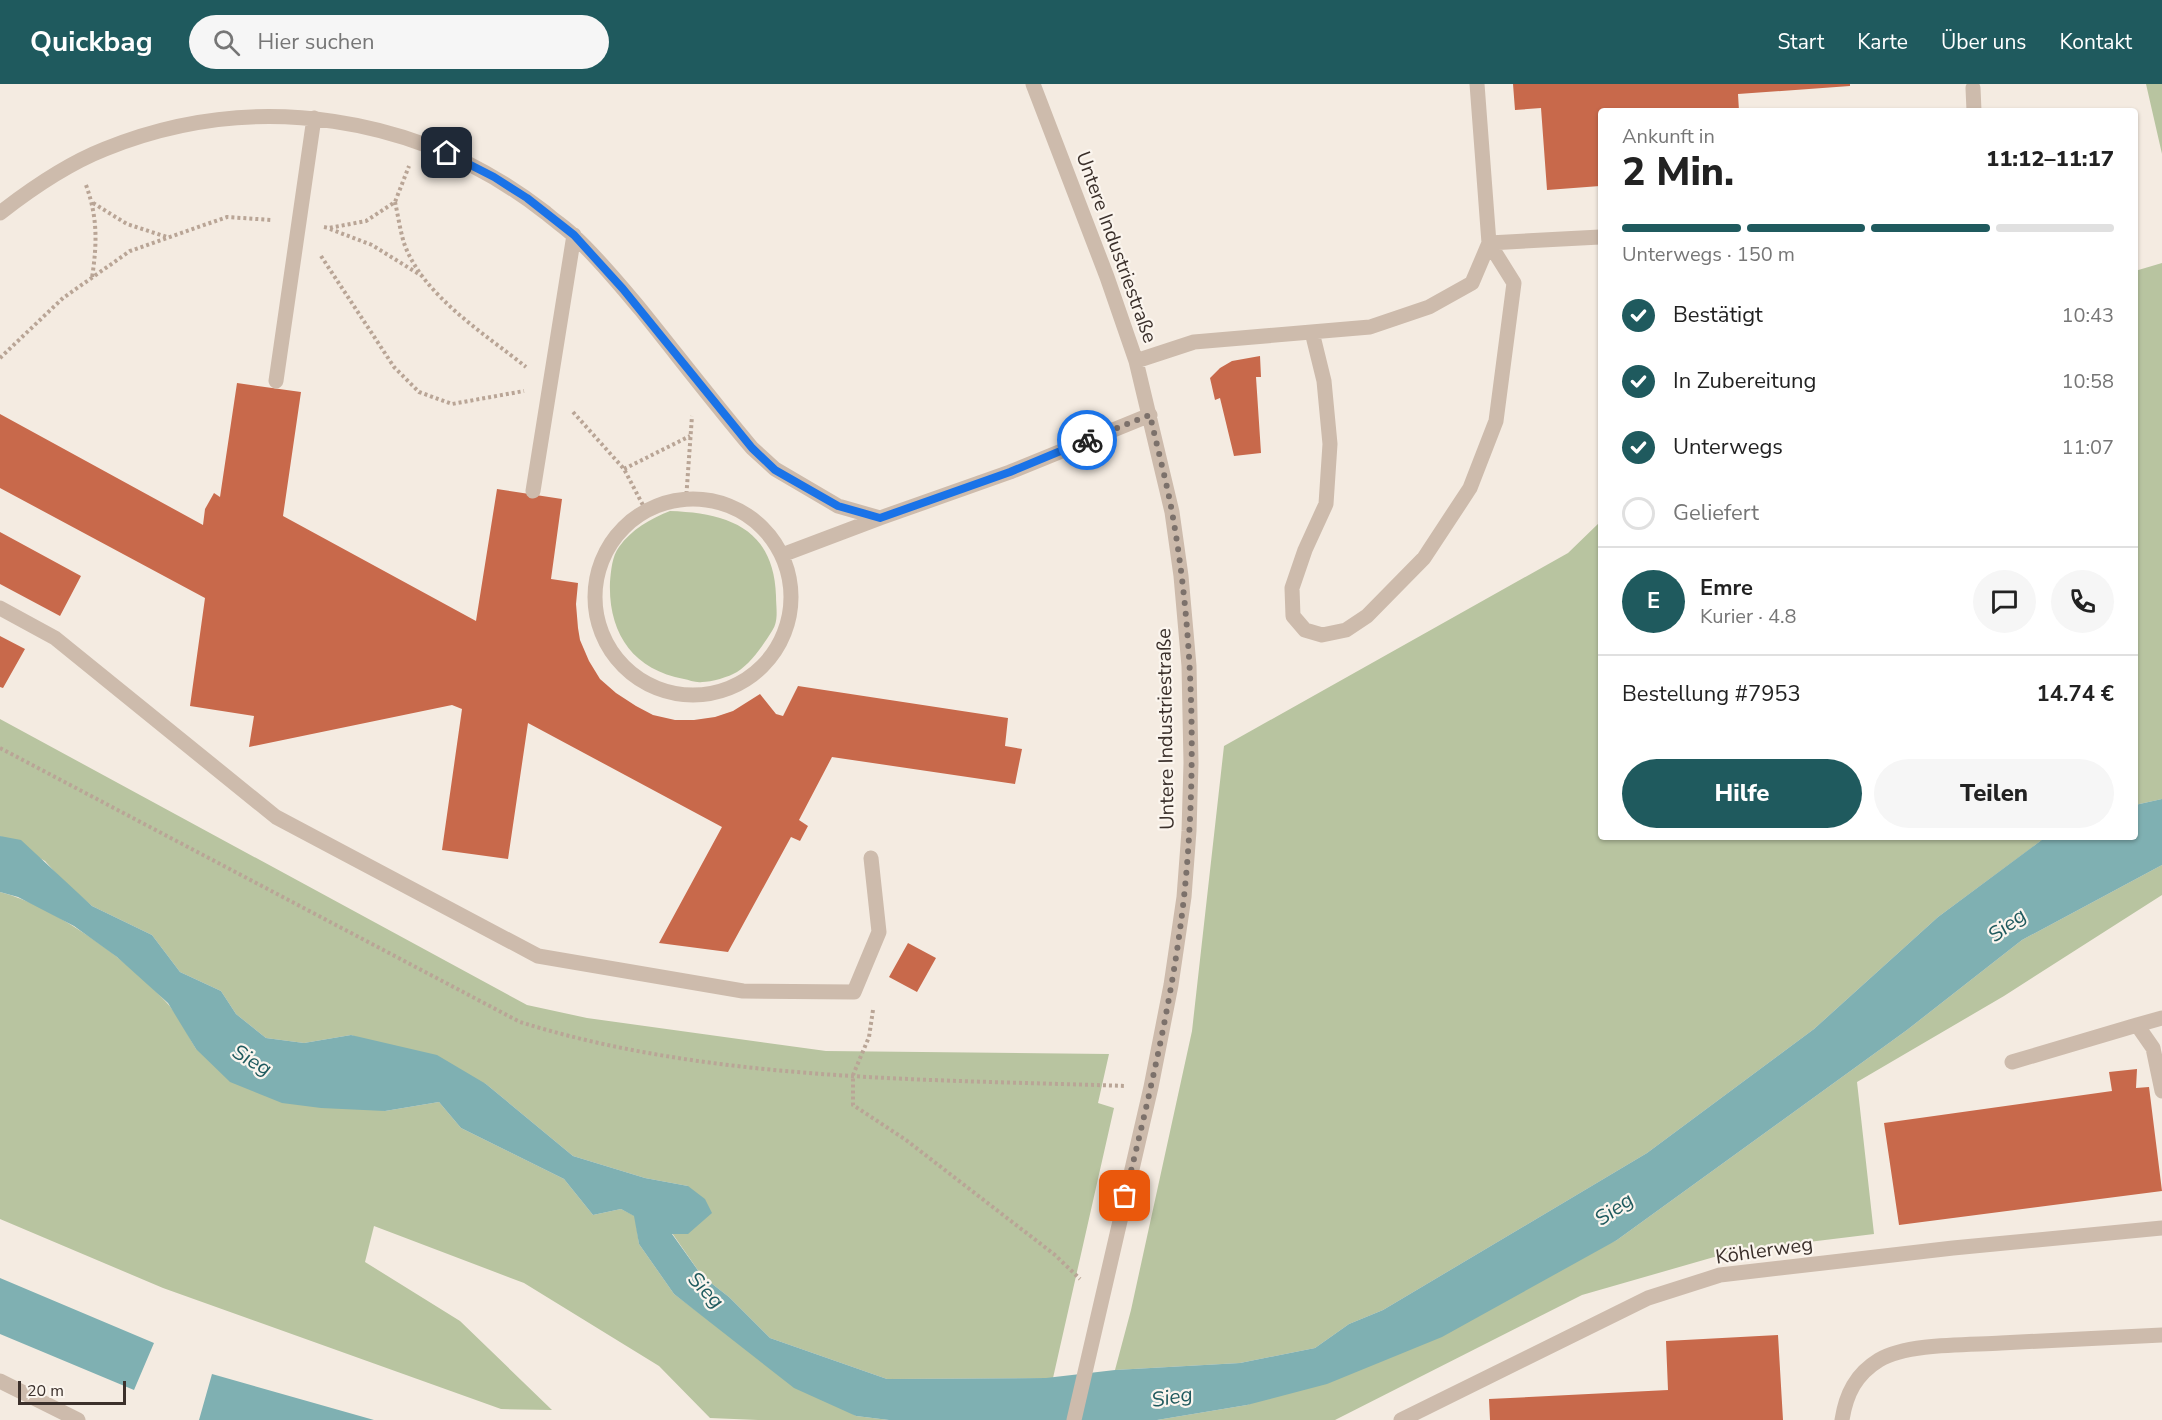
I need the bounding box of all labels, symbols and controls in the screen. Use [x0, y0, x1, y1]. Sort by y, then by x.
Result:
search box [189, 15, 609, 69]
text: Quickbag [30, 23, 153, 61]
icon: search [210, 26, 243, 59]
text: Hier suchen [258, 27, 374, 57]
text: Start [1777, 28, 1824, 56]
text: Karte [1857, 28, 1908, 56]
text: Über uns [1941, 28, 2026, 56]
text: Kontakt [2059, 28, 2132, 56]
text: Ankunft in [1622, 123, 1715, 150]
pin [421, 127, 472, 178]
icon: home [430, 136, 463, 169]
text: 11:12–11:17 [1986, 144, 2114, 174]
text: 2 Min. [1622, 146, 1734, 199]
street label: Untere Industriestraße [1069, 148, 1164, 347]
text: Unterwegs · 150 m [1622, 241, 1795, 268]
icon: check [1622, 299, 1655, 332]
text: Bestätigt [1673, 300, 1763, 330]
text: 10:43 [2061, 302, 2114, 329]
icon: check [1622, 365, 1655, 398]
text: In Zubereitung [1673, 366, 1816, 396]
text: 10:58 [2061, 368, 2114, 395]
courier [1057, 410, 1117, 470]
icon: bike [1071, 424, 1104, 457]
icon: check [1622, 431, 1655, 464]
text: Unterwegs [1673, 432, 1783, 462]
text: 11:07 [2061, 434, 2114, 461]
text: Geliefert [1673, 498, 1759, 528]
button: chat [1973, 570, 2036, 633]
button: phone [2051, 570, 2114, 633]
text: Emre [1700, 573, 1753, 603]
text: E [1647, 586, 1660, 616]
text: Kurier · 4.8 [1700, 603, 1797, 630]
street label: Untere Industriestraße [1150, 628, 1181, 830]
text: Bestellung #7953 [1622, 679, 1801, 709]
text: 14.74 € [2037, 679, 2114, 709]
button: Hilfe [1622, 759, 1862, 828]
button: Teilen [1874, 759, 2114, 828]
water label: Sieg [1982, 901, 2032, 949]
water label: Sieg [227, 1038, 277, 1082]
pin [1099, 1170, 1150, 1221]
icon: bag [1108, 1179, 1141, 1212]
water label: Sieg [1589, 1186, 1639, 1232]
street label: Köhlerweg [1714, 1230, 1814, 1271]
water label: Sieg [682, 1265, 730, 1315]
scale bar [18, 1378, 126, 1406]
text: 20 m [27, 1380, 64, 1402]
water label: Sieg [1149, 1380, 1195, 1414]

